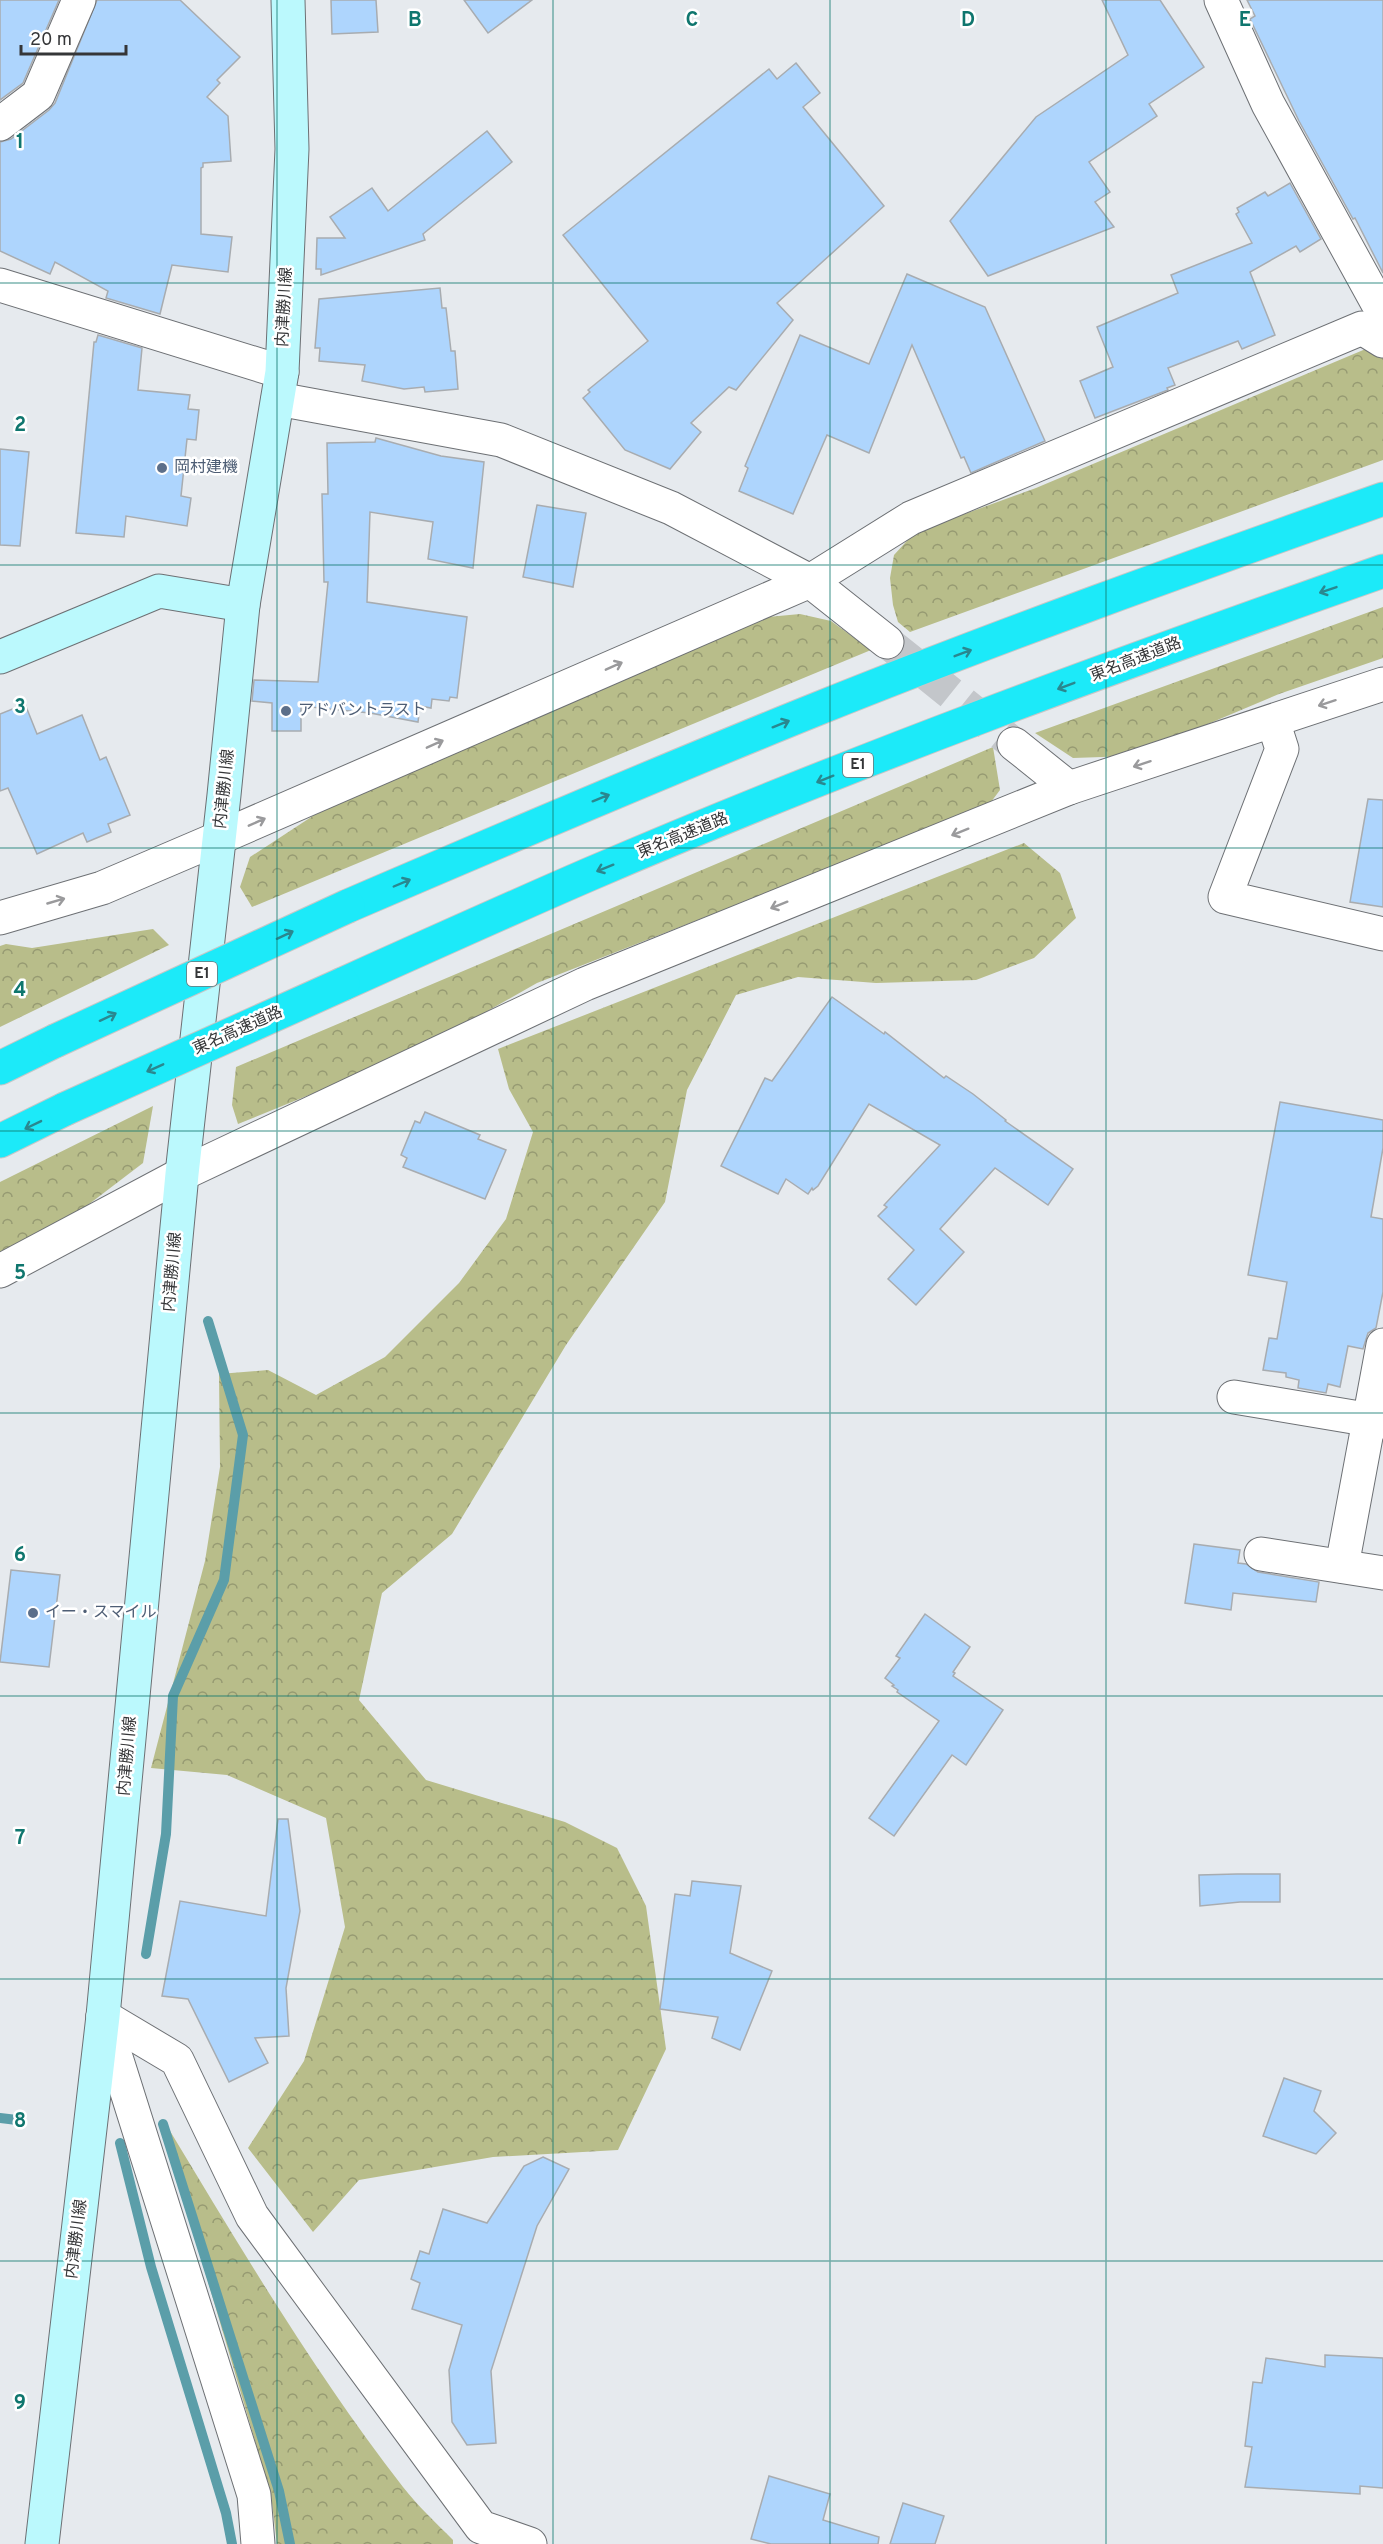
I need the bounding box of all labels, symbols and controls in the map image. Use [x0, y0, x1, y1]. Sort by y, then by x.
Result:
text: B [408, 8, 422, 34]
text: C [686, 8, 698, 34]
text: D [961, 8, 975, 34]
text: E [1239, 8, 1251, 34]
scale bar [21, 18, 126, 56]
text: 20 m [30, 29, 72, 52]
text: 1 [16, 130, 24, 156]
street label: 内津勝川線 [273, 267, 297, 347]
text: 2 [14, 413, 26, 439]
place label: 岡村建機 [174, 458, 238, 478]
marker: 岡村建機 [155, 461, 169, 475]
one-way arrow [1319, 586, 1338, 597]
street label: 東名高速道路 [1088, 633, 1184, 687]
one-way arrow [953, 647, 972, 658]
one-way arrow [605, 660, 623, 671]
one-way arrow [1057, 681, 1076, 692]
text: 3 [14, 695, 26, 721]
one-way arrow [1319, 698, 1337, 709]
place label: アドバントラスト [298, 701, 426, 721]
marker: アドバントラスト [279, 704, 293, 718]
one-way arrow [771, 718, 790, 729]
one-way arrow [426, 738, 444, 749]
street label: 内津勝川線 [211, 748, 239, 830]
road number: E1 [843, 753, 873, 777]
one-way arrow [1133, 759, 1152, 770]
one-way arrow [816, 774, 835, 785]
one-way arrow [591, 792, 609, 803]
street label: 東名高速道路 [635, 809, 731, 863]
one-way arrow [247, 815, 265, 827]
one-way arrow [951, 828, 970, 839]
one-way arrow [597, 863, 615, 874]
one-way arrow [392, 877, 411, 888]
one-way arrow [46, 895, 65, 906]
one-way arrow [770, 900, 789, 911]
one-way arrow [276, 929, 294, 940]
road number: E1 [187, 962, 217, 986]
text: 4 [14, 978, 26, 1004]
street label: 東名高速道路 [190, 1002, 286, 1060]
one-way arrow [99, 1010, 117, 1022]
one-way arrow [147, 1063, 165, 1074]
one-way arrow [24, 1119, 42, 1131]
street label: 内津勝川線 [160, 1231, 186, 1313]
text: 5 [14, 1261, 26, 1287]
text: 6 [14, 1543, 26, 1569]
place label: イー・スマイル [45, 1603, 157, 1623]
marker: イー・スマイル [26, 1606, 40, 1620]
street label: 内津勝川線 [115, 1715, 141, 1797]
text: 7 [15, 1826, 25, 1852]
text: 8 [14, 2109, 26, 2135]
street label: 内津勝川線 [62, 2198, 92, 2280]
text: 9 [14, 2391, 26, 2417]

